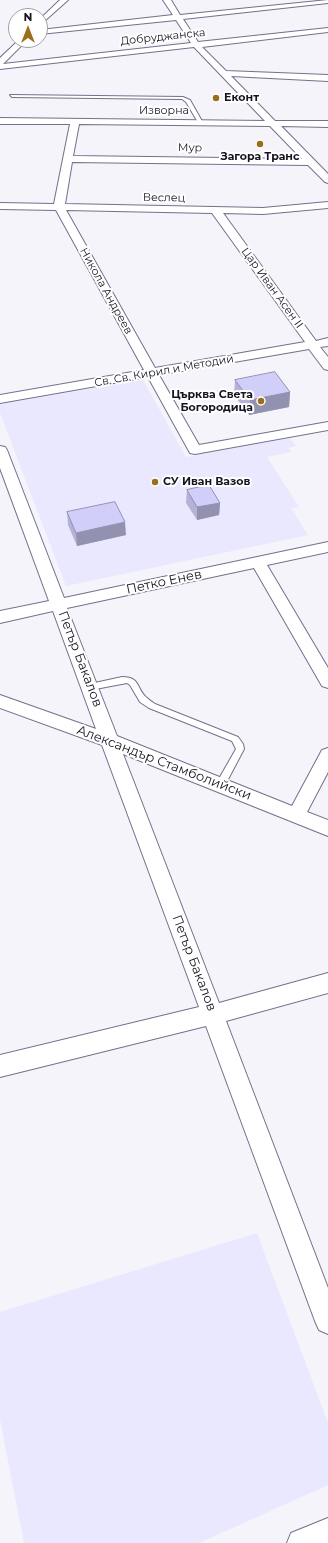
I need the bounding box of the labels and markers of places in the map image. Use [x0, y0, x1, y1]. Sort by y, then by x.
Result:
place label: Еконт [224, 91, 259, 105]
marker: Еконт [211, 93, 221, 103]
marker: Загора Транс [255, 139, 265, 149]
place label: Загора Транс [221, 150, 299, 164]
place label: Църква Света Богородица [171, 388, 253, 414]
marker: Църква Света Богородица [256, 396, 266, 406]
place label: СУ Иван Вазов [163, 475, 250, 489]
marker: СУ Иван Вазов [150, 477, 160, 487]

